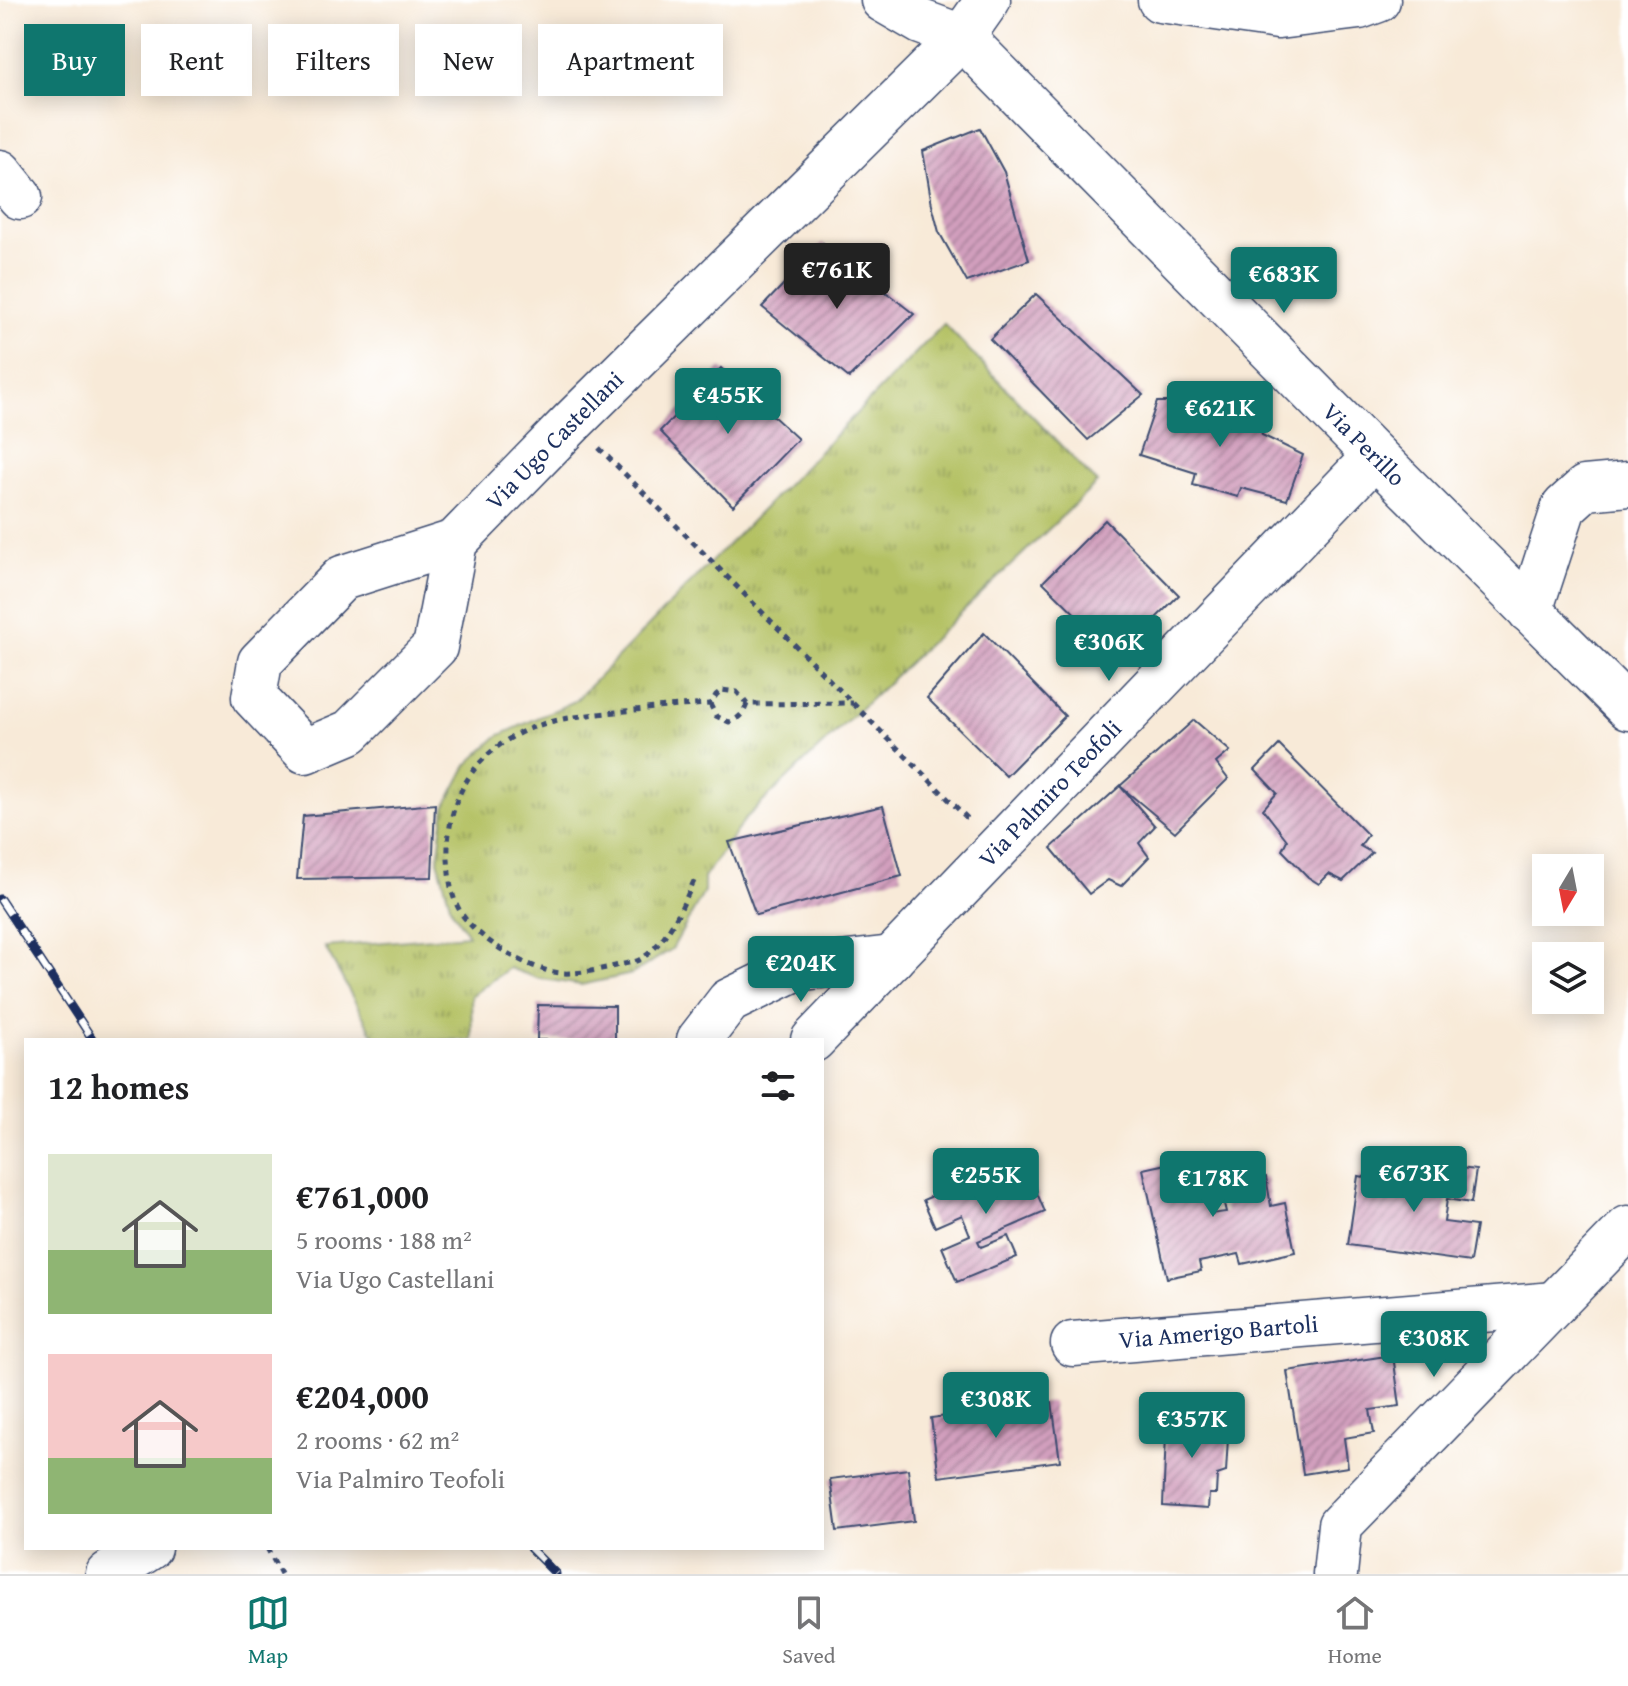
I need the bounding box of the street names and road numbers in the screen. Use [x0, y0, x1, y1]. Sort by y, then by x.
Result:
street label: Via Ugo Castellani [478, 362, 631, 518]
street label: Via Perillo [1315, 394, 1414, 494]
street label: Via Palmiro Teofoli [970, 711, 1129, 875]
street label: Via Amerigo Bartoli [1117, 1306, 1320, 1357]

